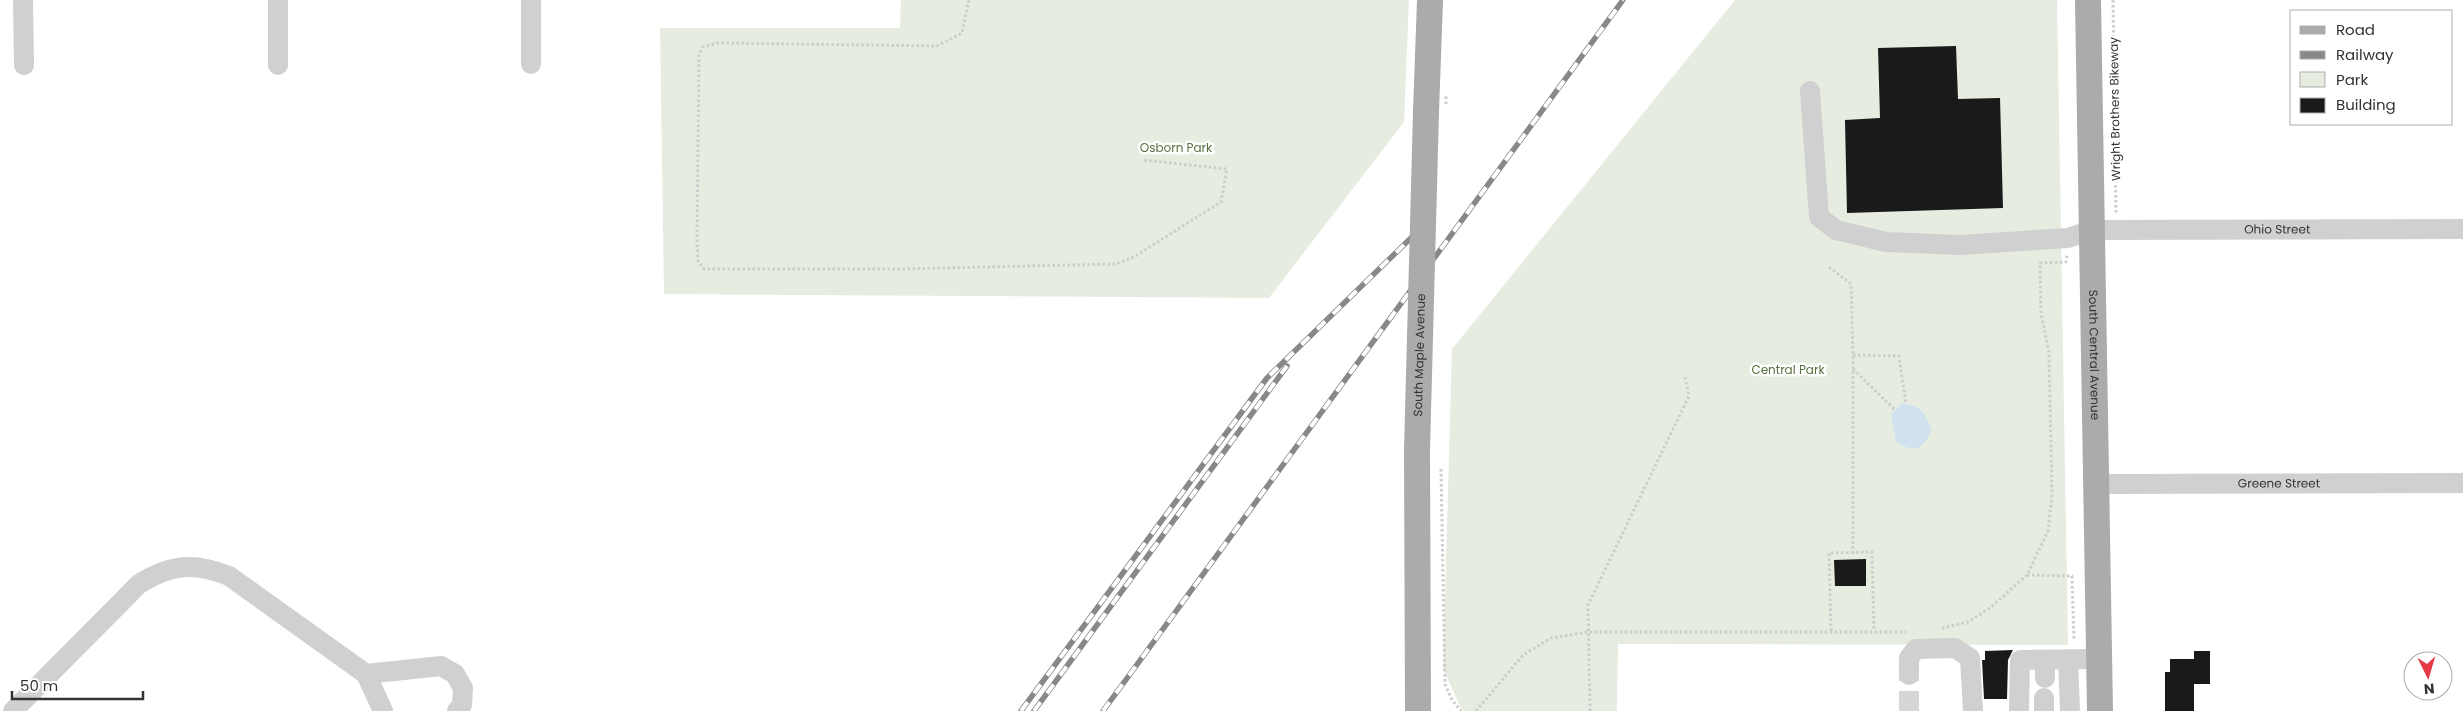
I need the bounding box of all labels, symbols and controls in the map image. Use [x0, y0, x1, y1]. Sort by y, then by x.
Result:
legend [2290, 10, 2453, 125]
text: Road [2336, 19, 2375, 40]
street label: Wright Brothers Bikeway [2105, 37, 2124, 181]
text: Railway [2336, 44, 2394, 65]
text: Park [2336, 69, 2368, 90]
text: Building [2336, 94, 2396, 115]
park label: Osborn Park [1140, 139, 1213, 156]
street label: Ohio Street [2244, 220, 2310, 238]
street label: South Central Avenue [2085, 290, 2104, 420]
street label: South Maple Avenue [1409, 293, 1429, 417]
park label: Central Park [1751, 361, 1825, 378]
street label: Greene Street [2238, 474, 2320, 492]
north arrow [2403, 651, 2453, 701]
scale bar [12, 668, 144, 700]
text: 50 m [20, 675, 58, 696]
text: N [2423, 679, 2435, 699]

